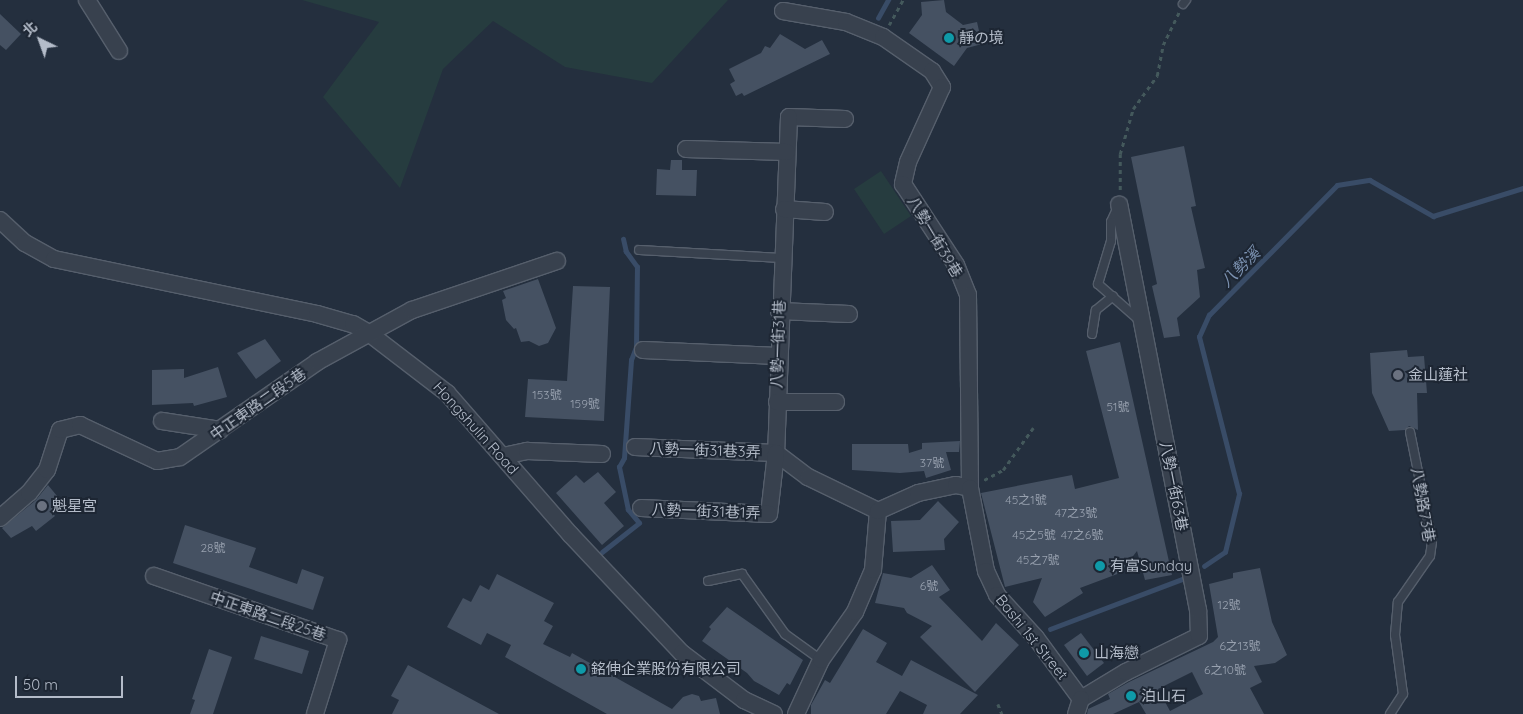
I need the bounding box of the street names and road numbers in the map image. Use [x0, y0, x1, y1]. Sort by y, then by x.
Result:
street label: 八勢一街39巷 [904, 193, 966, 281]
street label: 八勢一街31巷 [767, 300, 789, 388]
street label: 中正東路二段5巷 [206, 364, 310, 444]
street label: Hongshulin Road [430, 378, 522, 478]
street label: 八勢一街31巷3弄 [649, 439, 761, 461]
street label: 八勢一街63巷 [1156, 440, 1192, 532]
street label: 八勢路73巷 [1408, 466, 1438, 544]
street label: 八勢一街31巷1弄 [651, 500, 761, 522]
street label: 中正東路二段25巷 [208, 588, 328, 644]
street label: Bashi 1st Street [992, 591, 1072, 683]

